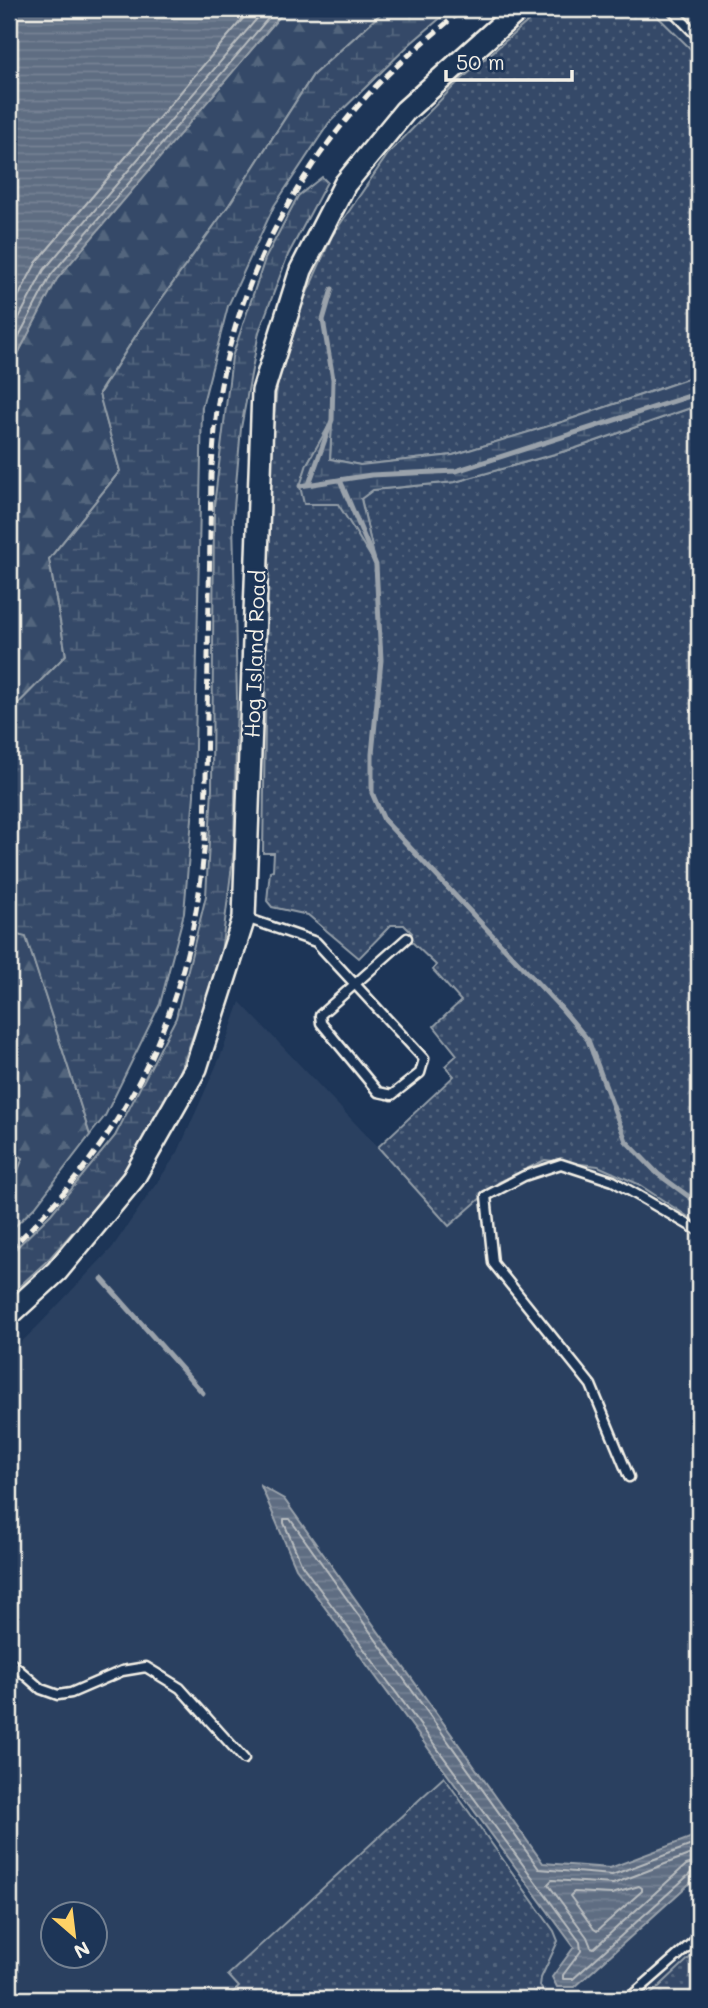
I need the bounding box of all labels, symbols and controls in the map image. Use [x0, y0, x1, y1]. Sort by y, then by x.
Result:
scale bar [446, 38, 572, 82]
text: 50 m [456, 48, 505, 75]
street label: Hog Island Road [238, 570, 270, 738]
north arrow [38, 1899, 108, 1969]
text: N [70, 1936, 94, 1965]

